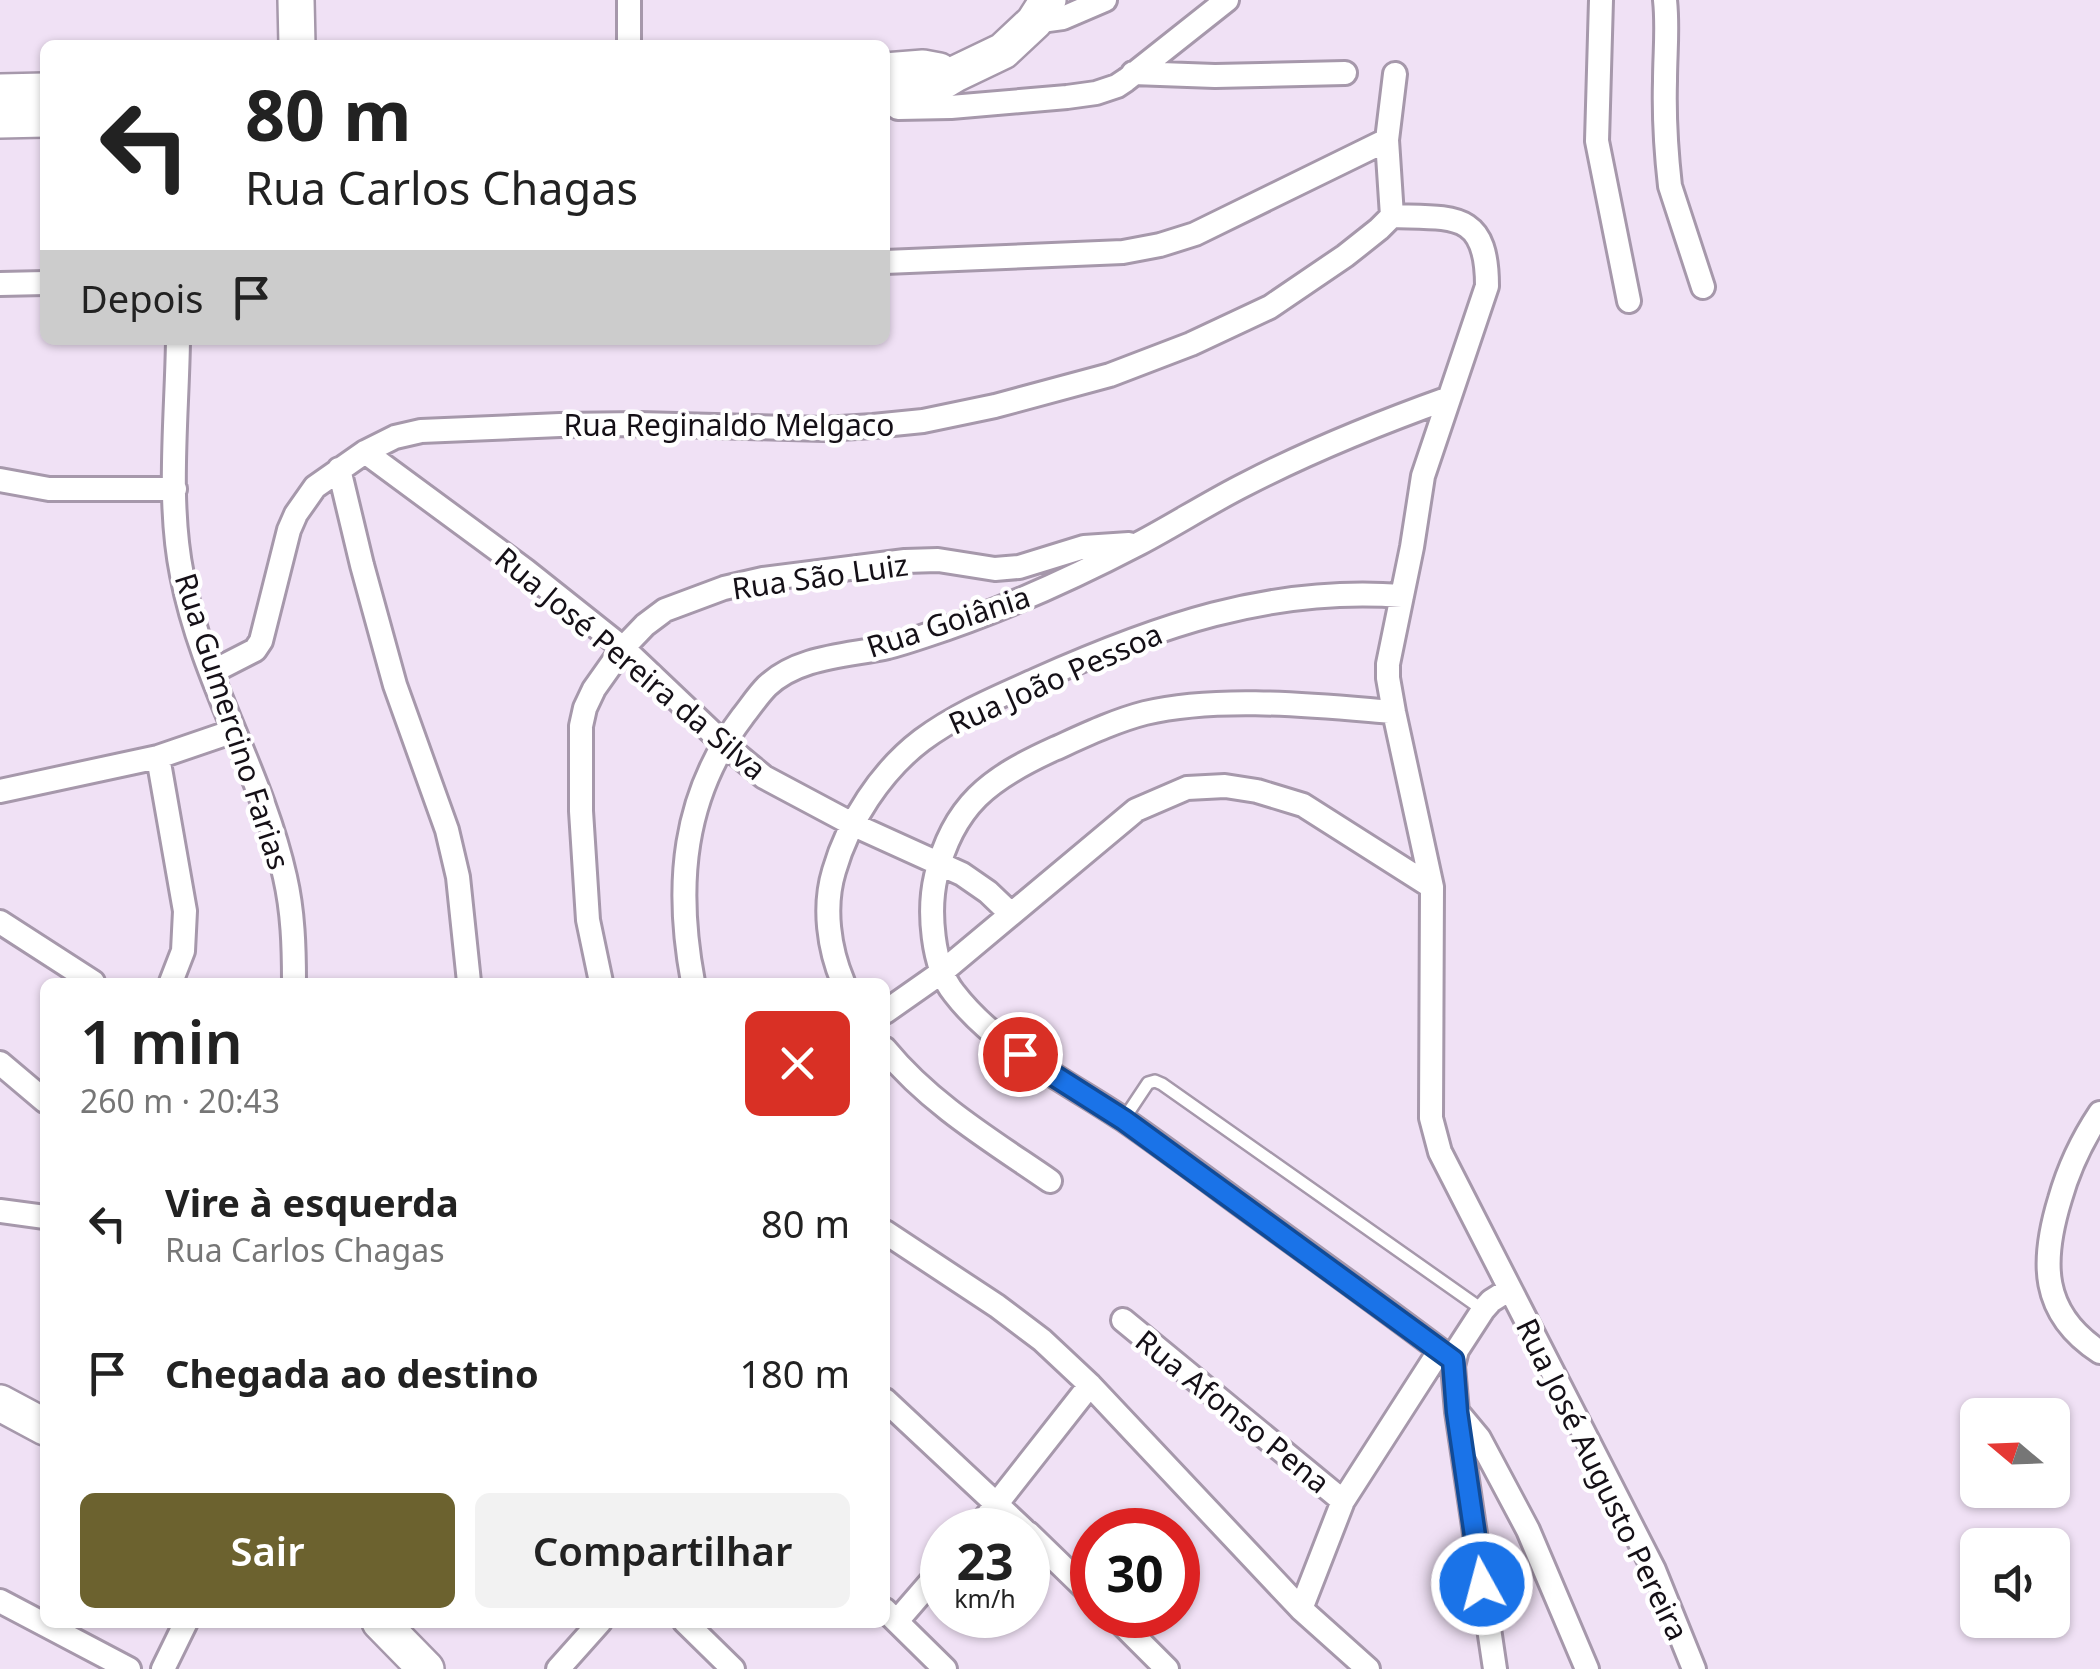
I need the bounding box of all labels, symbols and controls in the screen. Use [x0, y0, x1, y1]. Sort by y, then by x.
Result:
text: 80 m [245, 66, 412, 162]
icon: left [80, 80, 210, 210]
text: Rua Carlos Chagas [245, 157, 638, 218]
icon: arrive [224, 270, 279, 325]
text: Depois [80, 272, 204, 324]
street label: Rua Reginaldo Melgaco [564, 404, 894, 445]
street label: Rua José Pereira da Silva [487, 537, 775, 789]
street label: Rua São Luiz [729, 543, 911, 609]
street label: Rua Gumercino Farias [166, 568, 300, 874]
street label: Rua Goiânia [861, 575, 1035, 667]
street label: Rua João Pessoa [942, 613, 1168, 743]
text: 1 min [80, 1000, 243, 1082]
button: close [745, 1011, 850, 1116]
pin [978, 1012, 1063, 1097]
icon: arrive [993, 1027, 1048, 1082]
text: 260 m · 20:43 [80, 1079, 280, 1122]
text: Vire à esquerda [165, 1176, 459, 1228]
icon: left [80, 1196, 135, 1251]
text: 80 m [761, 1197, 850, 1249]
text: Rua Carlos Chagas [165, 1228, 445, 1271]
street label: Rua José Augusto Pereira [1507, 1311, 1699, 1647]
street label: Rua Afonso Pena [1127, 1320, 1339, 1502]
icon: arrive [80, 1346, 135, 1401]
text: Chegada ao destino [165, 1347, 539, 1399]
text: 180 m [739, 1347, 850, 1399]
north arrow [1960, 1398, 2070, 1508]
map controls [1960, 1398, 2070, 1638]
button: Sair [80, 1493, 455, 1608]
button: Compartilhar [475, 1493, 850, 1608]
speed limit sign: 30 [1070, 1508, 1200, 1638]
text: 23 [956, 1527, 1014, 1595]
button: sound [1960, 1528, 2070, 1638]
position arrow [1430, 1532, 1534, 1636]
text: km/h [954, 1581, 1016, 1615]

